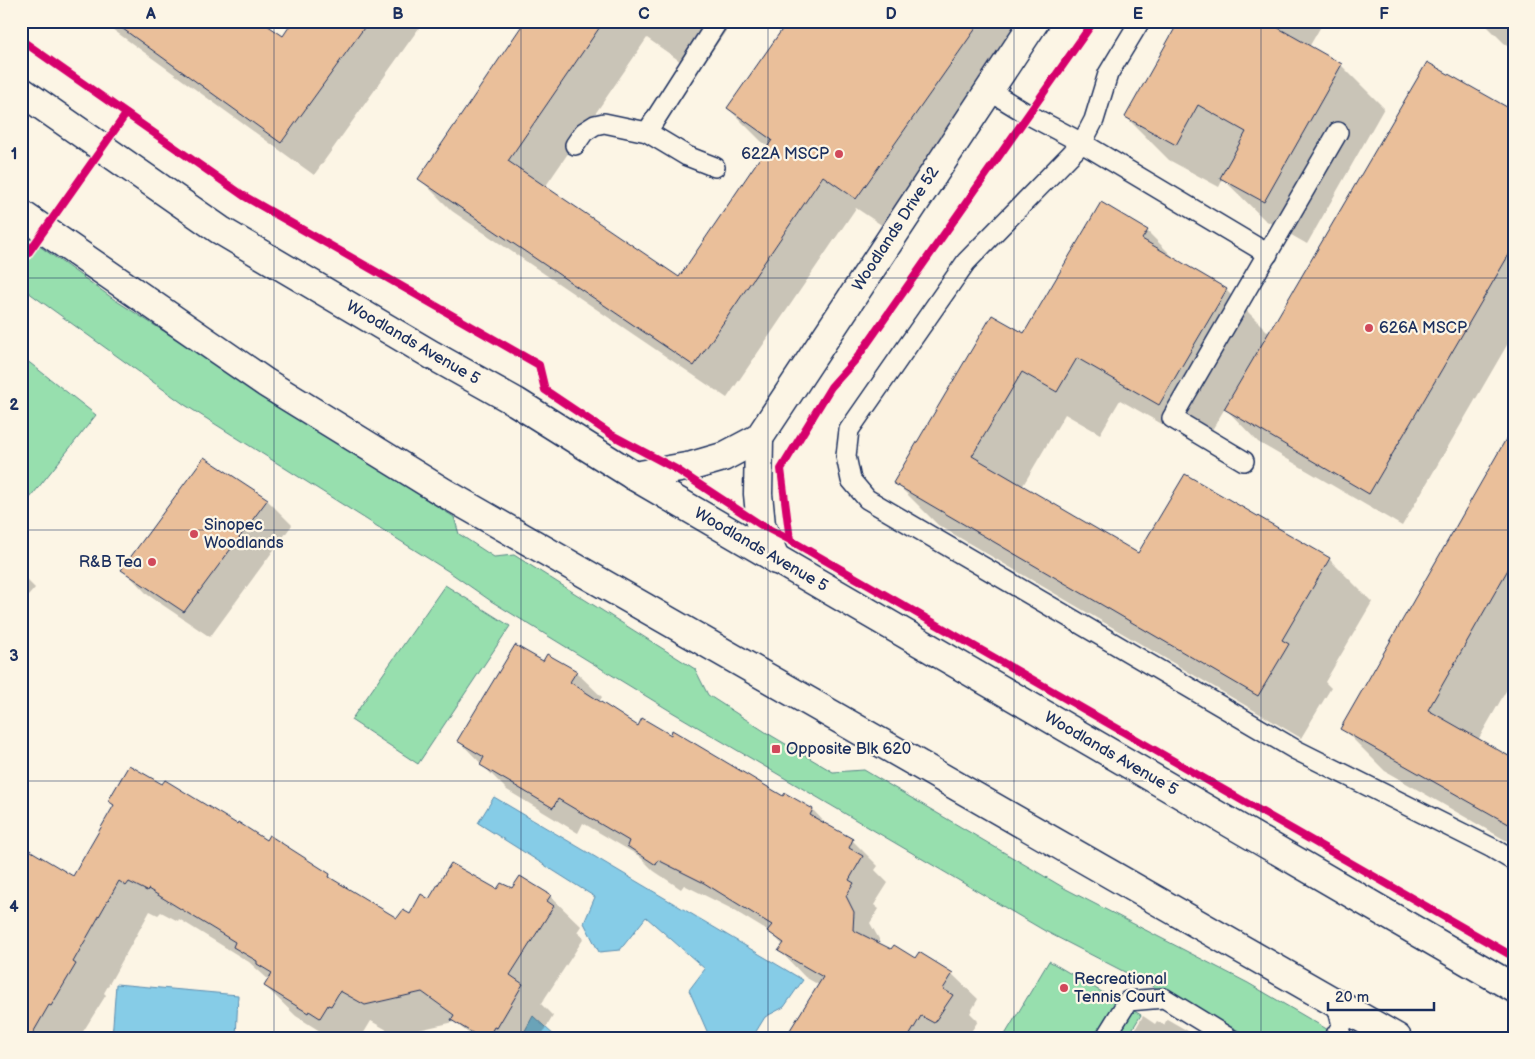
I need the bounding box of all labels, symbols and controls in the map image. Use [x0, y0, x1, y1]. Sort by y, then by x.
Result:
text: A [145, 5, 156, 24]
text: B [392, 5, 404, 24]
text: C [638, 5, 650, 24]
text: D [885, 5, 897, 24]
text: E [1133, 5, 1143, 24]
text: F [1379, 5, 1389, 24]
text: 1 [11, 145, 17, 164]
place label: 622A MSCP [741, 145, 829, 164]
marker: 622A MSCP [833, 148, 845, 160]
street label: Woodlands Drive 52 [849, 163, 944, 295]
street label: Woodlands Avenue 5 [343, 297, 483, 389]
place label: 626A MSCP [1379, 319, 1467, 338]
marker: 626A MSCP [1363, 322, 1375, 334]
text: 2 [9, 396, 19, 415]
street label: Woodlands Avenue 5 [691, 504, 831, 596]
place label: Sinopec Woodlands [204, 516, 284, 553]
marker: Sinopec Woodlands [188, 528, 200, 540]
place label: R&B Tea [79, 553, 142, 572]
marker: R&B Tea [146, 556, 158, 568]
text: 3 [9, 647, 19, 666]
street label: Woodlands Avenue 5 [1041, 708, 1181, 800]
place label: Opposite Blk 620 [786, 740, 911, 759]
marker: Opposite Blk 620 [770, 743, 782, 755]
text: 4 [9, 898, 19, 917]
place label: Recreational Tennis Court [1074, 970, 1167, 1007]
scale bar [1328, 979, 1434, 1011]
marker: Recreational Tennis Court [1058, 982, 1070, 994]
text: 20 m [1335, 988, 1369, 1007]

